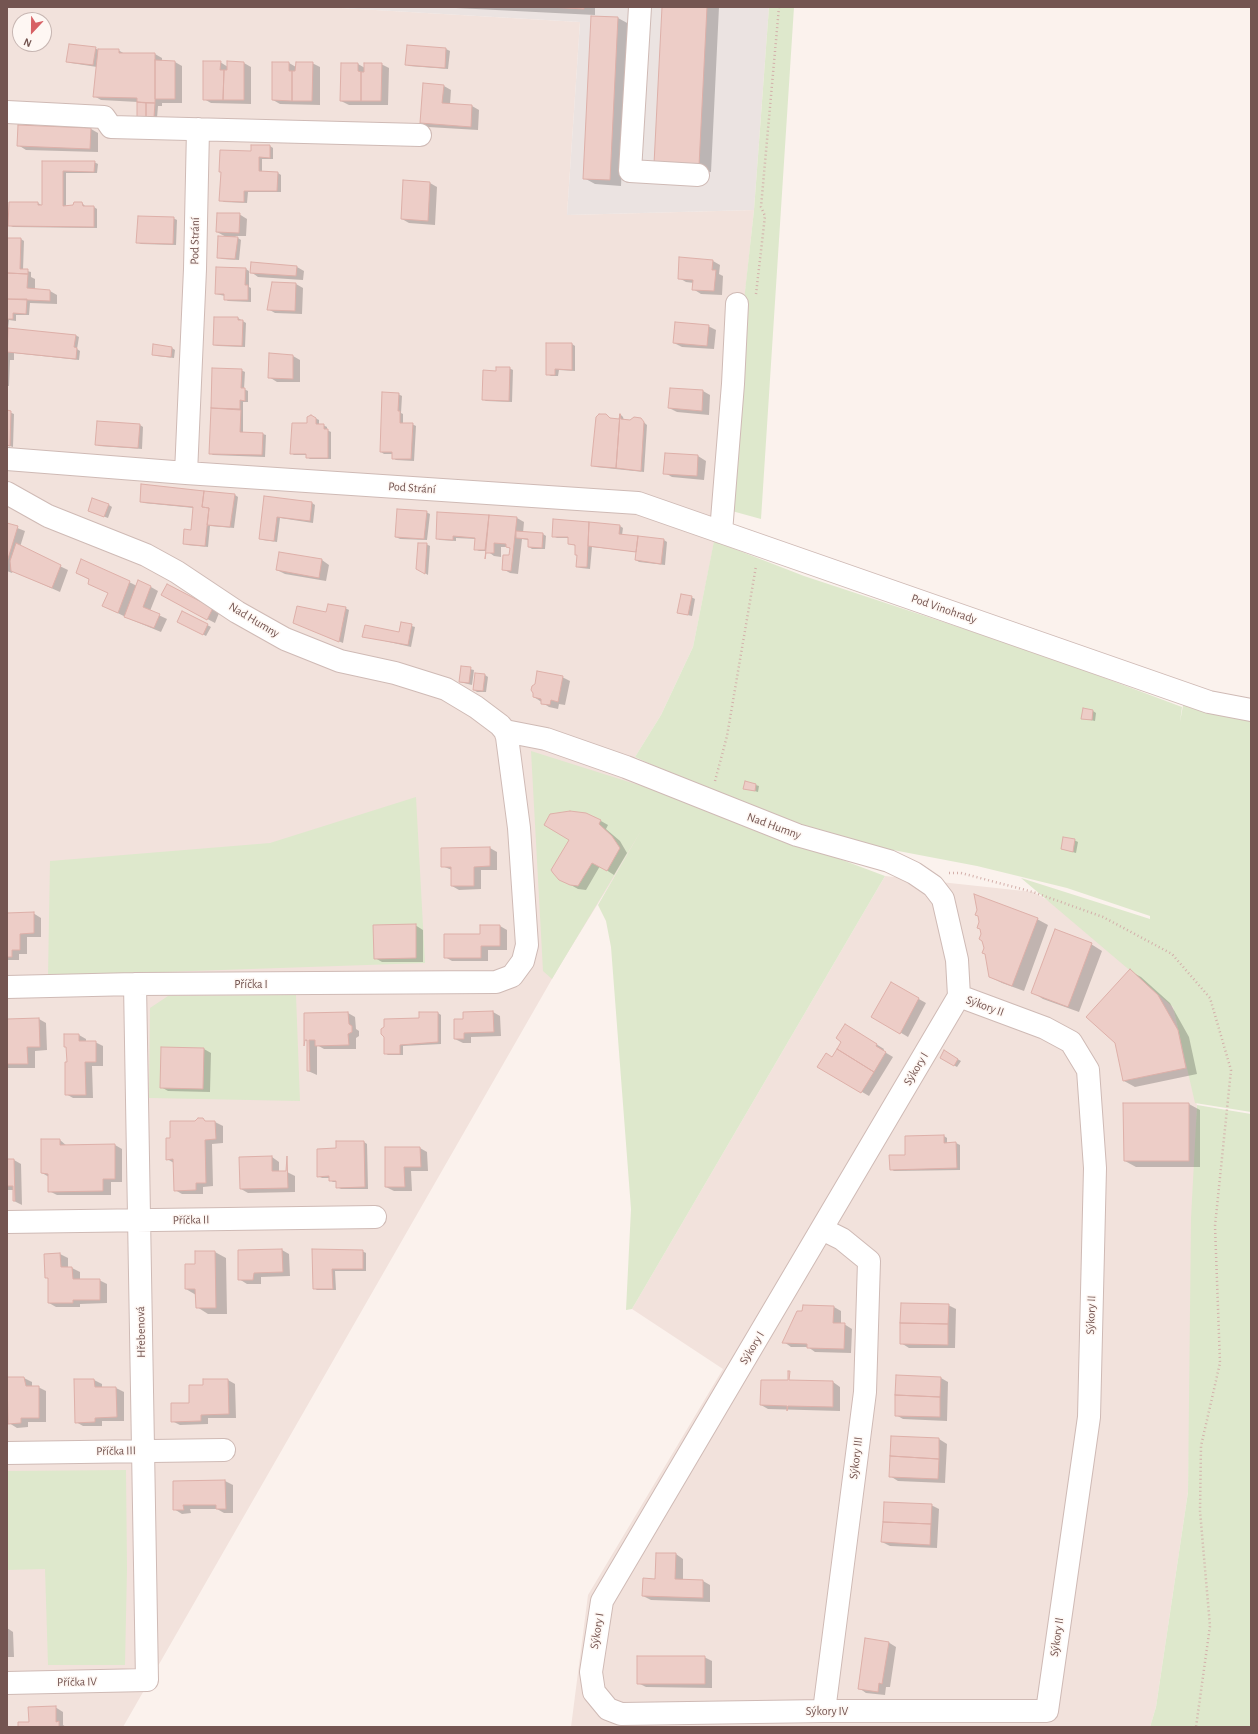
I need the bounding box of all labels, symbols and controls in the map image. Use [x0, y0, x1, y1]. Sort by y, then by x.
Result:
north arrow [12, 12, 52, 52]
text: N [22, 36, 33, 49]
street label: Pod Strání [187, 217, 203, 265]
street label: Pod Strání [388, 479, 436, 497]
street label: Pod Vinohrady [909, 591, 979, 627]
street label: Nad Humny [226, 599, 282, 641]
street label: Nad Humny [745, 810, 803, 842]
street label: Příčka I [234, 977, 268, 991]
street label: Sýkory II [964, 992, 1006, 1020]
street label: Sýkory I [901, 1050, 931, 1088]
street label: Příčka II [173, 1212, 209, 1228]
street label: Sýkory II [1083, 1295, 1099, 1335]
street label: Hřebenová [133, 1306, 149, 1358]
street label: Sýkory I [737, 1329, 767, 1367]
street label: Sýkory III [846, 1436, 866, 1480]
street label: Příčka III [96, 1443, 136, 1459]
street label: Sýkory I [587, 1612, 607, 1650]
street label: Sýkory II [1047, 1616, 1067, 1658]
street label: Příčka IV [57, 1674, 97, 1690]
street label: Sýkory IV [806, 1704, 848, 1718]

